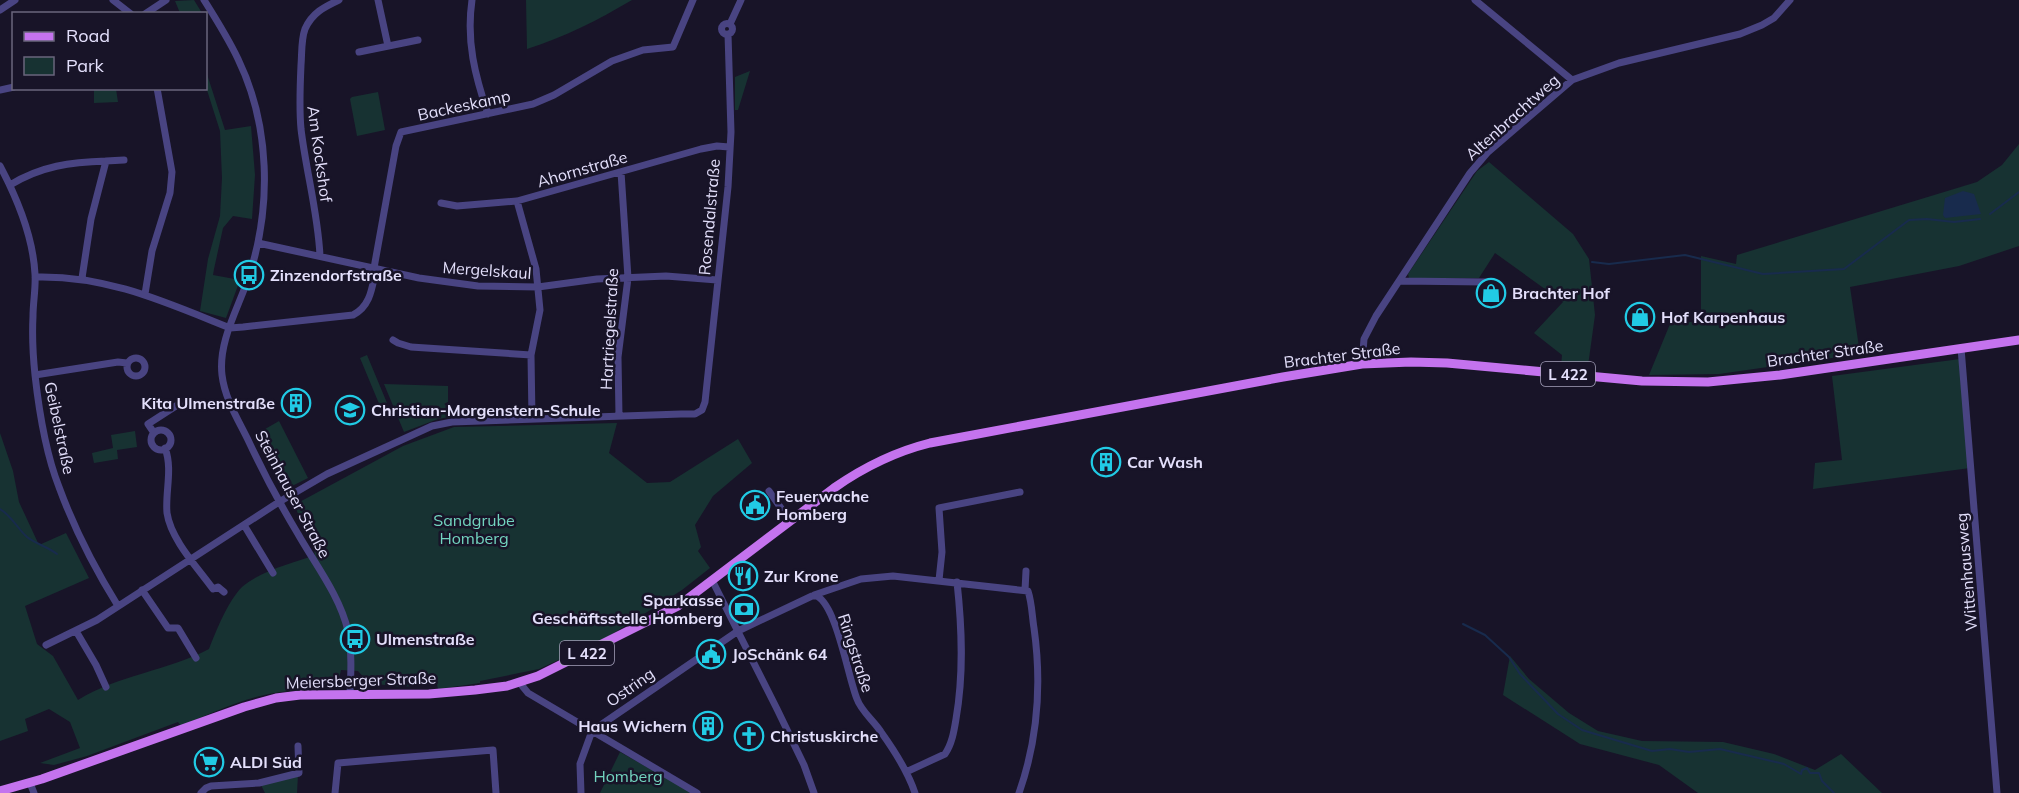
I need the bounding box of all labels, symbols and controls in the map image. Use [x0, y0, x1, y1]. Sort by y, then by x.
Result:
legend [12, 12, 207, 90]
text: Road [66, 24, 110, 47]
text: Park [66, 54, 105, 77]
street label: Altenbrachtweg [1461, 70, 1563, 164]
street label: Backeskamp [416, 85, 512, 125]
street label: Am Kockshof [303, 105, 337, 204]
street label: Ahornstraße [534, 147, 630, 191]
street label: Rosendalstraße [694, 158, 724, 276]
street label: Mergelskaul [442, 257, 532, 283]
bus stop icon: Zinzendorfstraße [233, 259, 265, 291]
place label: Zinzendorfstraße [270, 265, 402, 285]
street label: Hartriegelstraße [596, 268, 622, 390]
shop icon: Brachter Hof [1475, 277, 1507, 309]
place label: Brachter Hof [1512, 283, 1611, 303]
shop icon: Hof Karpenhaus [1624, 301, 1656, 333]
place label: Hof Karpenhaus [1661, 307, 1785, 327]
street label: Brachter Straße [1765, 335, 1885, 371]
street label: Brachter Straße [1283, 338, 1401, 372]
road number: L 422 [1541, 362, 1595, 386]
street label: Geibelstraße [40, 380, 80, 476]
building icon: Kita Ulmenstraße [280, 387, 312, 419]
place label: Kita Ulmenstraße [141, 393, 275, 413]
school or university icon: Christian-Morgenstern-Schule [334, 394, 366, 426]
place label: Christian-Morgenstern-Schule [371, 400, 601, 420]
street label: Steinhauser Straße [251, 427, 335, 561]
building icon: Car Wash [1090, 446, 1122, 478]
place label: Car Wash [1127, 452, 1203, 472]
place label: Feuerwache Homberg [776, 486, 869, 524]
public building icon: Feuerwache Homberg [739, 489, 771, 521]
park label: Sandgrube Homberg [433, 510, 515, 548]
street label: Wittenhausweg [1951, 512, 1981, 632]
restaurant icon: Zur Krone [727, 560, 759, 592]
place label: Zur Krone [764, 566, 839, 586]
place label: Sparkasse Geschäftsstelle Homberg [532, 590, 723, 628]
bank icon: Sparkasse Geschäftsstelle Homberg [728, 593, 760, 625]
street label: Ringstraße [834, 611, 878, 695]
bus stop icon: Ulmenstraße [339, 623, 371, 655]
place label: Ulmenstraße [376, 629, 475, 649]
public building icon: JoSchänk 64 [695, 638, 727, 670]
road number: L 422 [560, 641, 614, 665]
place label: JoSchänk 64 [732, 644, 828, 664]
street label: Ostring [602, 663, 658, 711]
street label: Meiersberger Straße [285, 667, 437, 693]
building icon: Haus Wichern [692, 710, 724, 742]
place label: Haus Wichern [578, 716, 687, 736]
church icon: Christuskirche [733, 720, 765, 752]
place label: Christuskirche [770, 726, 879, 746]
supermarket icon: ALDI Süd [193, 746, 225, 778]
place label: ALDI Süd [230, 752, 302, 772]
park label: Homberg [593, 766, 663, 786]

